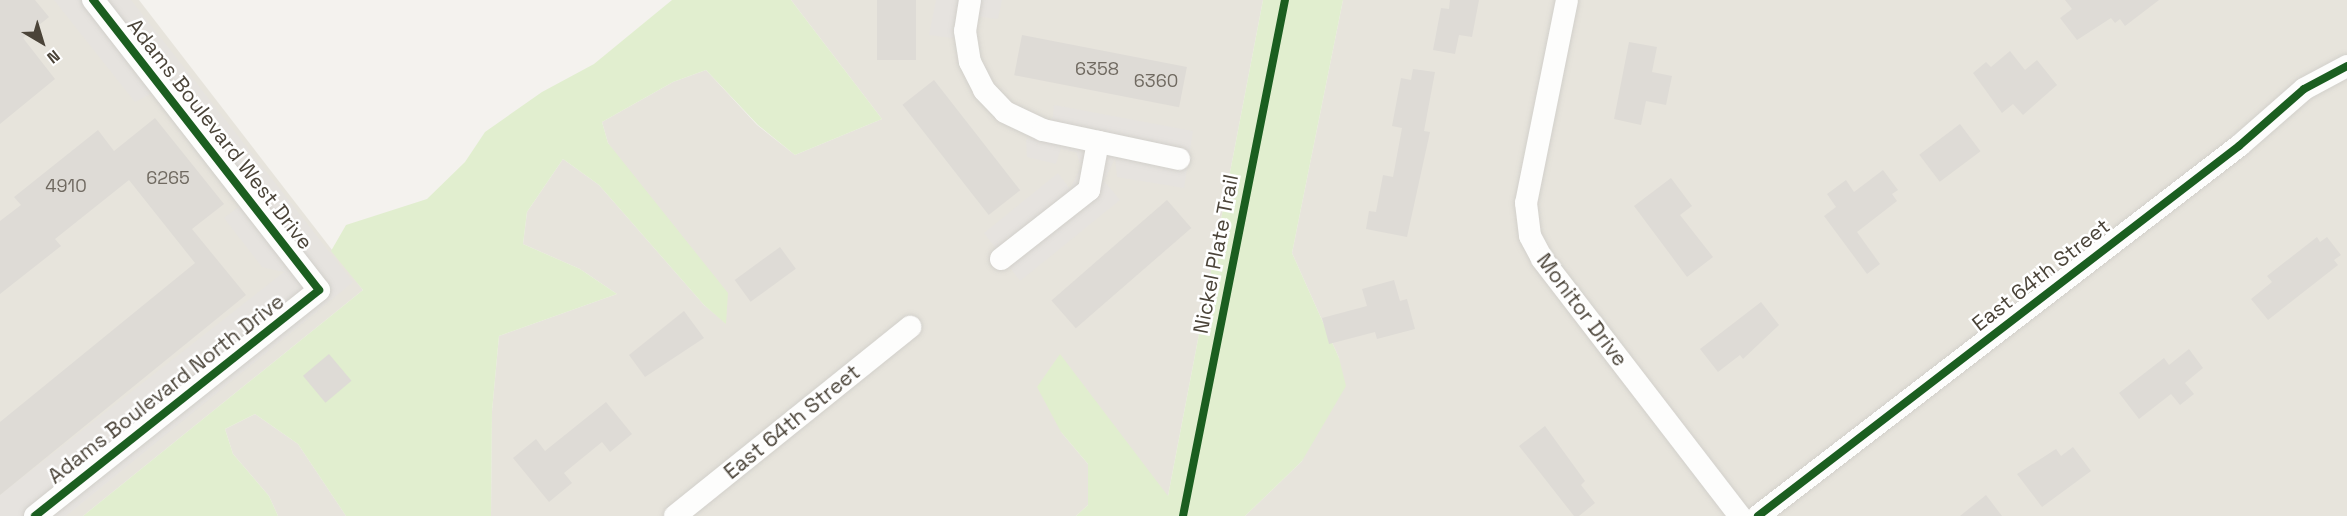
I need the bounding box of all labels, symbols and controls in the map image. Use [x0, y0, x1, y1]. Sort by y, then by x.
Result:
north arrow [12, 12, 72, 72]
street label: Adams Boulevard West Drive [122, 13, 318, 255]
text: N [43, 45, 64, 68]
house number: 6358 [1075, 58, 1119, 80]
house number: 6360 [1134, 70, 1178, 92]
house number: 6265 [146, 167, 190, 189]
street label: Nickel Plate Trail [1188, 172, 1244, 336]
house number: 4910 [45, 175, 87, 197]
street label: East 64th Street [1967, 213, 2115, 337]
street label: Monitor Drive [1531, 248, 1633, 372]
street label: Adams Boulevard North Drive [43, 289, 289, 489]
street label: East 64th Street [719, 359, 865, 485]

